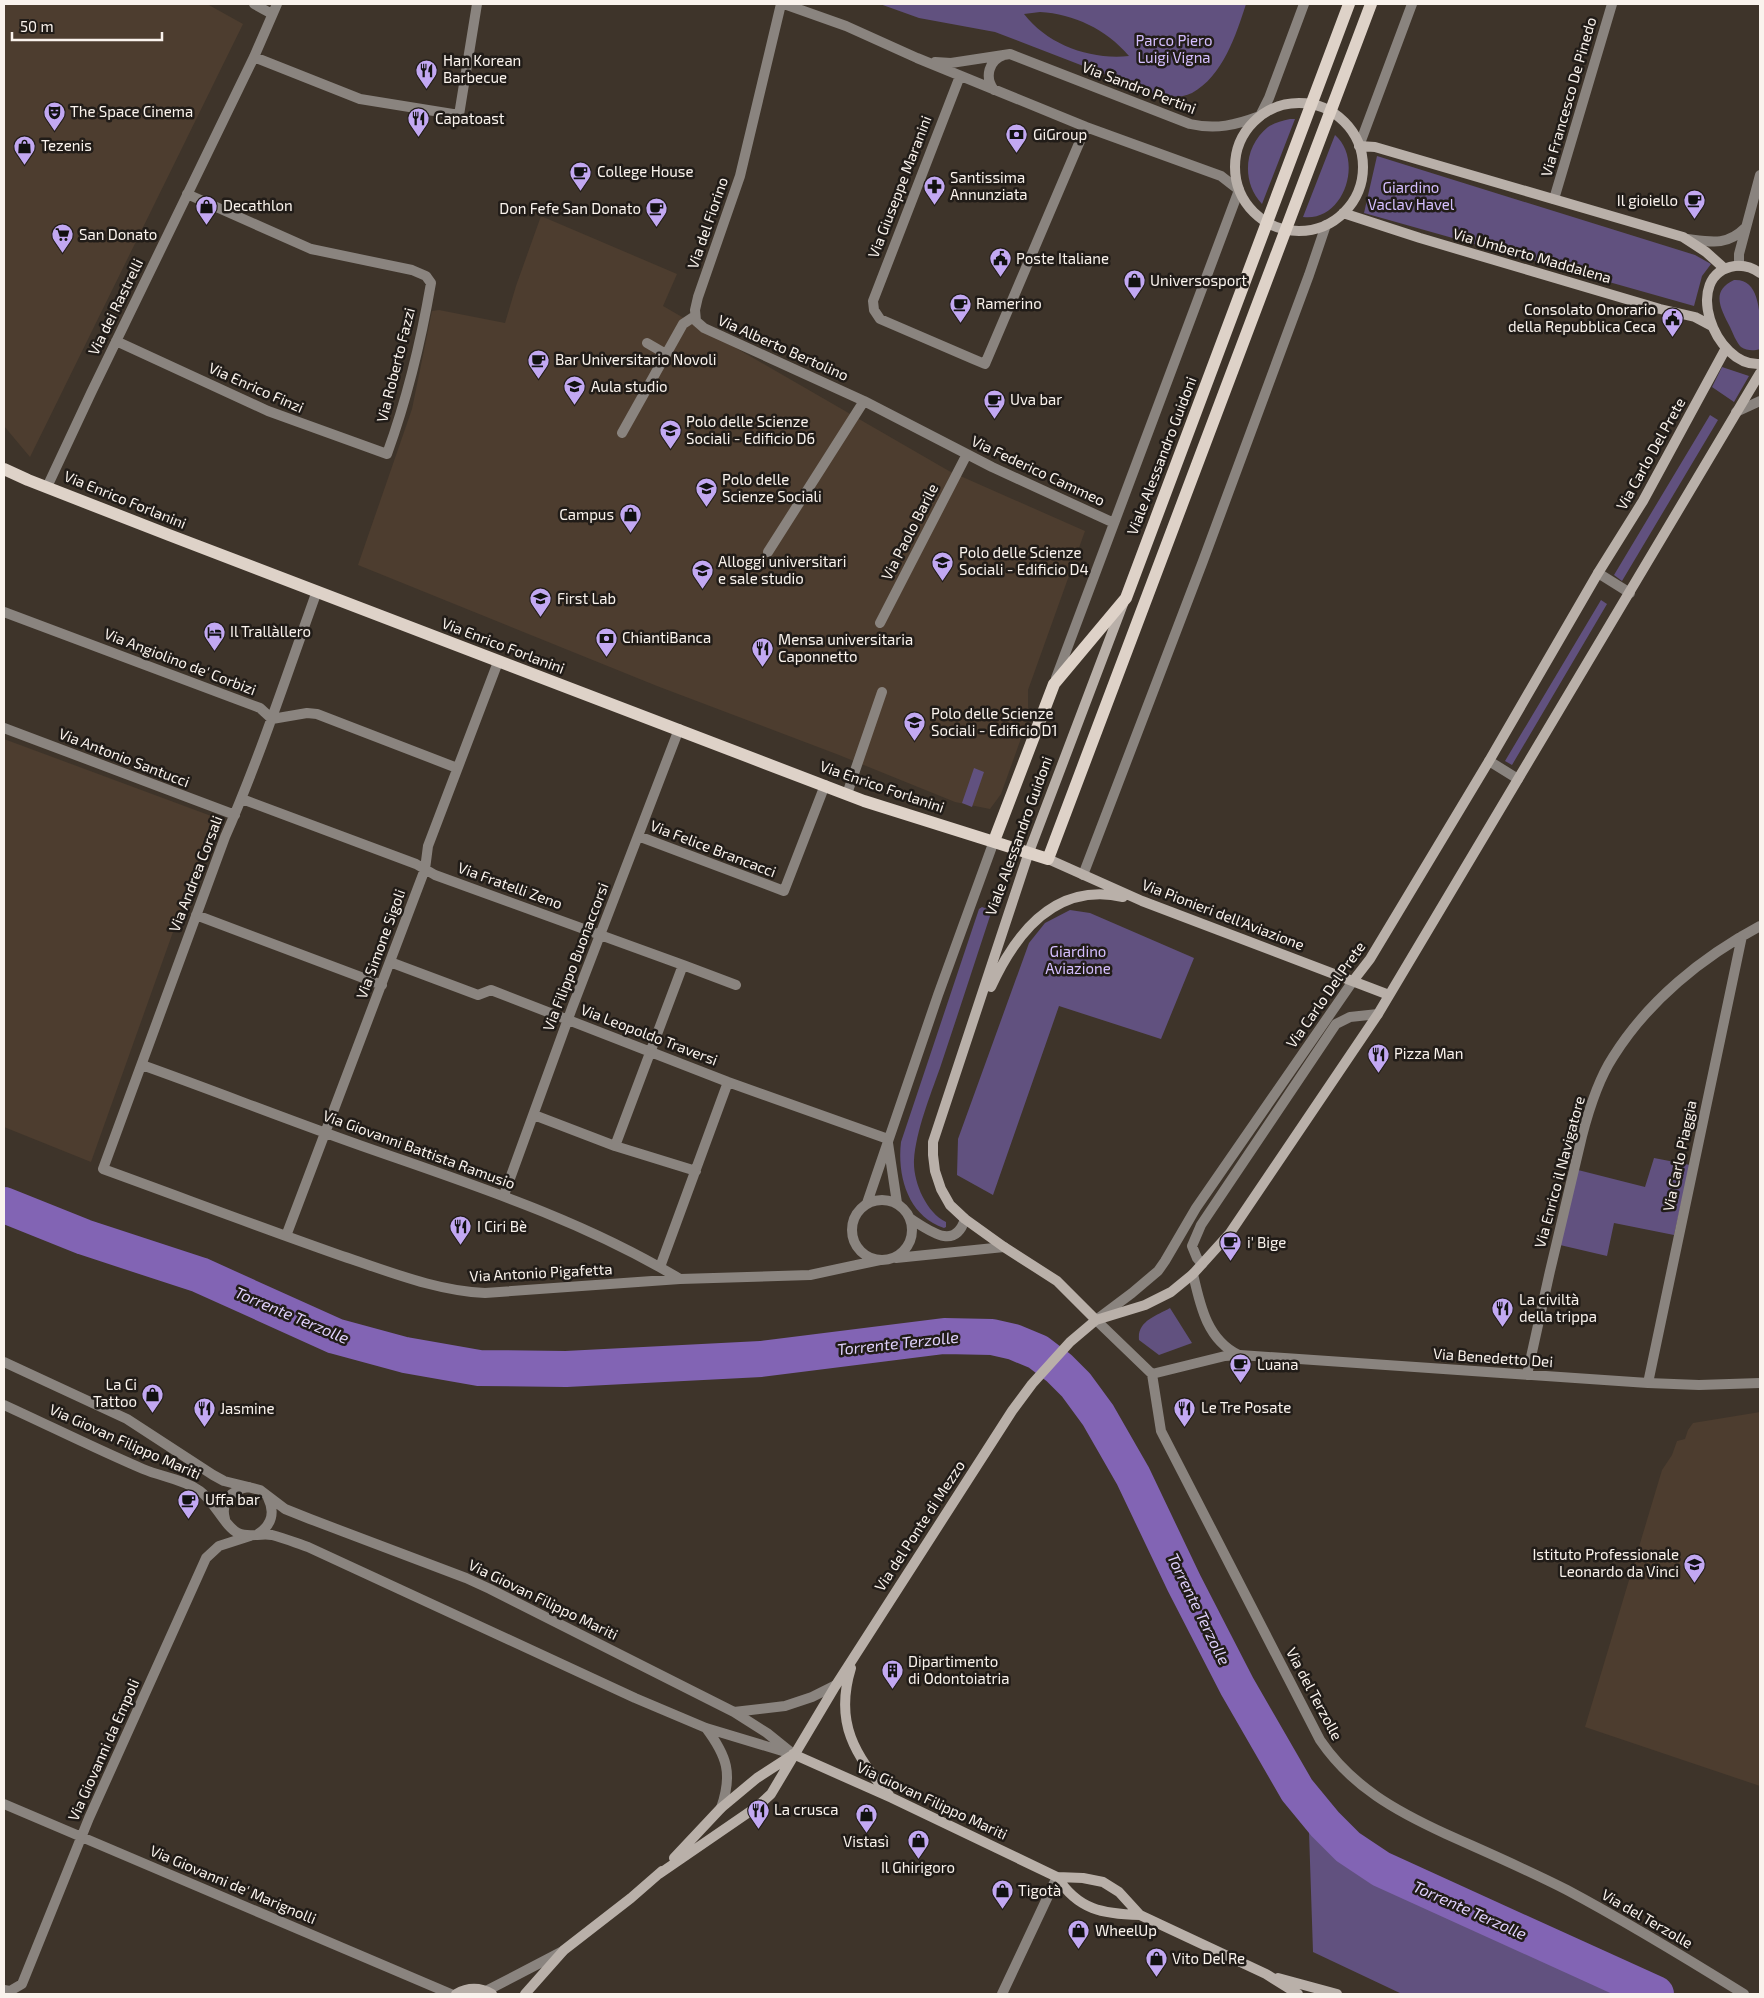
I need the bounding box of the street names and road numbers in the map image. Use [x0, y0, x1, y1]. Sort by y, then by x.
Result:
street label: Via Francesco De Pinedo [1537, 15, 1599, 179]
street label: Via Sandro Pertini [1080, 57, 1199, 117]
street label: Via Giuseppe Maranini [864, 113, 935, 260]
street label: Via del Fiorino [683, 174, 731, 271]
street label: Via Umberto Maddalena [1451, 224, 1614, 286]
street label: Via dei Rastrelli [84, 255, 146, 358]
street label: Via Roberto Fazzi [372, 306, 418, 424]
street label: Via Alberto Bertolino [715, 310, 852, 384]
street label: Via Enrico Finzi [206, 358, 307, 416]
street label: Viale Alessandro Guidoni [1123, 374, 1200, 537]
street label: Via Carlo Del Prete [1612, 394, 1688, 513]
street label: Via Federico Cammeo [969, 431, 1108, 509]
street label: Via Enrico Forlanini [62, 466, 189, 532]
street label: Via Paolo Barile [877, 480, 941, 583]
street label: Via Enrico Forlanini [439, 613, 567, 677]
street label: Via Angiolino de' Corbizi [102, 624, 259, 698]
street label: Via Antonio Santucci [56, 724, 192, 790]
street label: Viale Alessandro Guidoni [981, 754, 1055, 918]
street label: Via Enrico Forlanini [818, 756, 947, 816]
street label: Via Andrea Corsali [165, 813, 226, 934]
street label: Via Felice Brancacci [648, 816, 779, 880]
street label: Via Fratelli Zeno [456, 858, 565, 912]
street label: Via Pionieri dell'Aviazione [1140, 875, 1307, 953]
street label: Via Filippo Buonaccorsi [538, 880, 612, 1033]
street label: Via Simone Sigoli [352, 886, 408, 1001]
street label: Via Carlo Del Prete [1282, 938, 1369, 1051]
street label: Via Leopoldo Traversi [578, 1000, 720, 1069]
street label: Via Enrico il Navigatore [1530, 1094, 1588, 1250]
street label: Via Carlo Piaggia [1658, 1099, 1700, 1213]
street label: Via Giovanni Battista Ramusio [321, 1106, 518, 1192]
street label: Via Antonio Pigafetta [469, 1259, 613, 1285]
street label: Via Benedetto Dei [1432, 1344, 1554, 1370]
street label: Via Giovan Filippo Mariti [47, 1400, 204, 1483]
street label: Via del Ponte di Mezzo [870, 1457, 968, 1594]
street label: Via Giovan Filippo Mariti [466, 1555, 621, 1643]
street label: Via del Terzolle [1283, 1644, 1347, 1743]
street label: Via Giovanni da Empoli [64, 1676, 143, 1823]
street label: Via Giovan Filippo Mariti [854, 1757, 1011, 1843]
street label: Via Giovanni de' Marignolli [148, 1841, 319, 1927]
street label: Via del Terzolle [1599, 1885, 1696, 1952]

